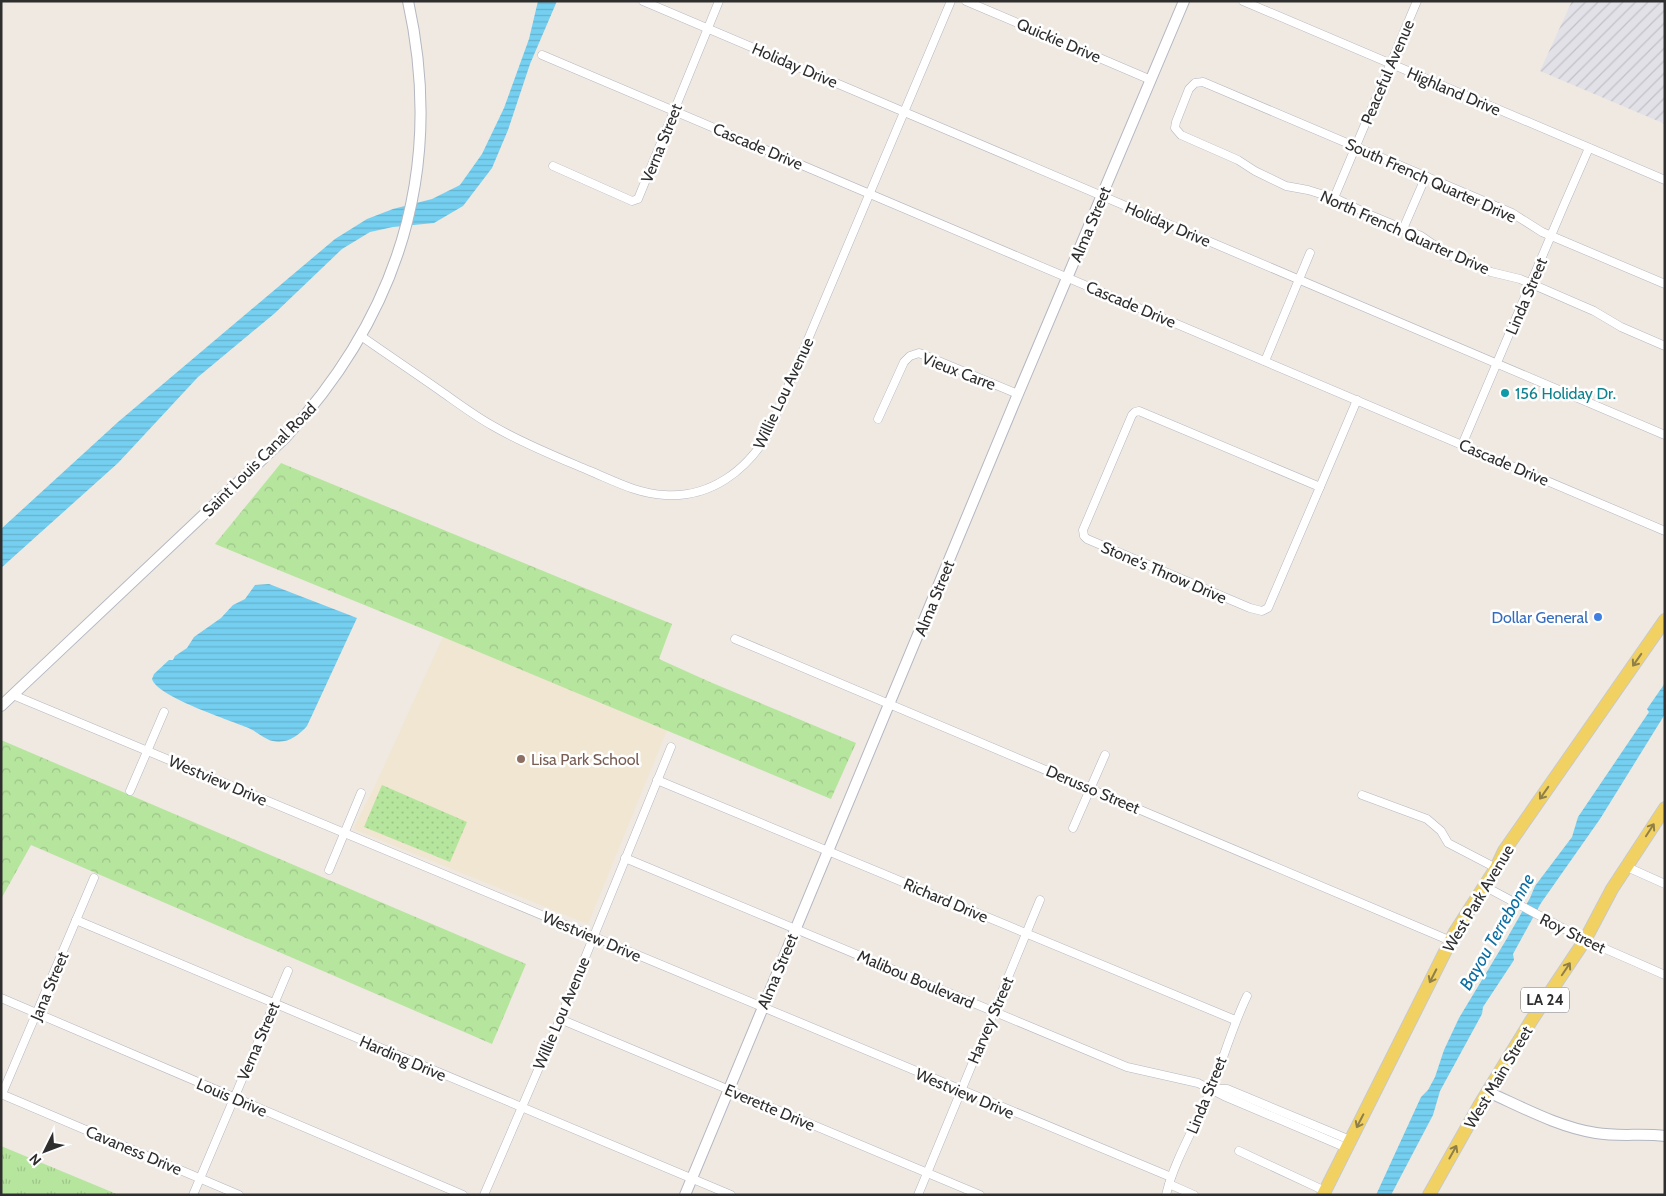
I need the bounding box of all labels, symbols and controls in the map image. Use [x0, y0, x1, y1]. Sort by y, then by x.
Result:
street label: Quickie Drive [1014, 14, 1104, 67]
street label: Peaceful Avenue [1357, 17, 1418, 127]
street label: Holiday Drive [749, 39, 840, 92]
street label: Highland Drive [1404, 63, 1504, 120]
street label: Verna Street [637, 100, 686, 185]
street label: Cascade Drive [710, 119, 806, 174]
street label: South French Quarter Drive [1343, 134, 1519, 227]
street label: Alma Street [1066, 183, 1115, 265]
street label: North French Quarter Drive [1317, 187, 1492, 278]
street label: Holiday Drive [1122, 198, 1213, 251]
street label: Linda Street [1502, 254, 1551, 337]
street label: Cascade Drive [1083, 277, 1179, 332]
street label: Willie Lou Avenue [749, 335, 818, 452]
street label: Vieux Carre [919, 349, 998, 394]
place label: 156 Holiday Dr. [1515, 384, 1616, 403]
marker: 156 Holiday Dr. [1499, 387, 1511, 399]
street label: Saint Louis Canal Road [198, 398, 320, 520]
street label: Cascade Drive [1456, 435, 1552, 490]
street label: Stone's Throw Drive [1098, 537, 1229, 608]
street label: Alma Street [911, 557, 958, 639]
place label: Dollar General [1491, 608, 1588, 627]
marker: Dollar General [1592, 611, 1604, 623]
one-way arrow [1632, 652, 1642, 666]
place label: Lisa Park School [531, 750, 640, 769]
street label: Westview Drive [166, 751, 270, 810]
marker: Lisa Park School [515, 753, 527, 765]
street label: Derusso Street [1043, 761, 1143, 818]
one-way arrow [1539, 786, 1549, 800]
one-way arrow [1645, 824, 1655, 838]
street label: West Park Avenue [1439, 841, 1518, 955]
water label: Bayou Terrebonne [1455, 870, 1539, 994]
street label: Richard Drive [901, 874, 991, 927]
street label: Westview Drive [540, 907, 644, 966]
street label: Roy Street [1537, 909, 1609, 958]
street label: Alma Street [753, 930, 802, 1012]
street label: Malibou Boulevard [854, 946, 977, 1013]
street label: Jana Street [26, 948, 73, 1024]
street label: Willie Lou Avenue [529, 954, 594, 1072]
one-way arrow [1561, 962, 1571, 976]
one-way arrow [1428, 969, 1438, 984]
street label: Harvey Street [964, 973, 1018, 1066]
road number: LA 24 [1521, 988, 1569, 1012]
street label: Verna Street [233, 999, 284, 1083]
street label: West Main Street [1460, 1022, 1537, 1132]
street label: Harding Drive [357, 1032, 449, 1085]
street label: Linda Street [1182, 1053, 1231, 1137]
street label: Westview Drive [913, 1064, 1017, 1123]
street label: Louis Drive [194, 1074, 270, 1121]
street label: Everette Drive [722, 1080, 818, 1135]
one-way arrow [1354, 1114, 1364, 1129]
street label: Cavaness Drive [83, 1122, 185, 1179]
north arrow [20, 1126, 70, 1176]
one-way arrow [1448, 1145, 1458, 1160]
text: N [25, 1150, 45, 1169]

